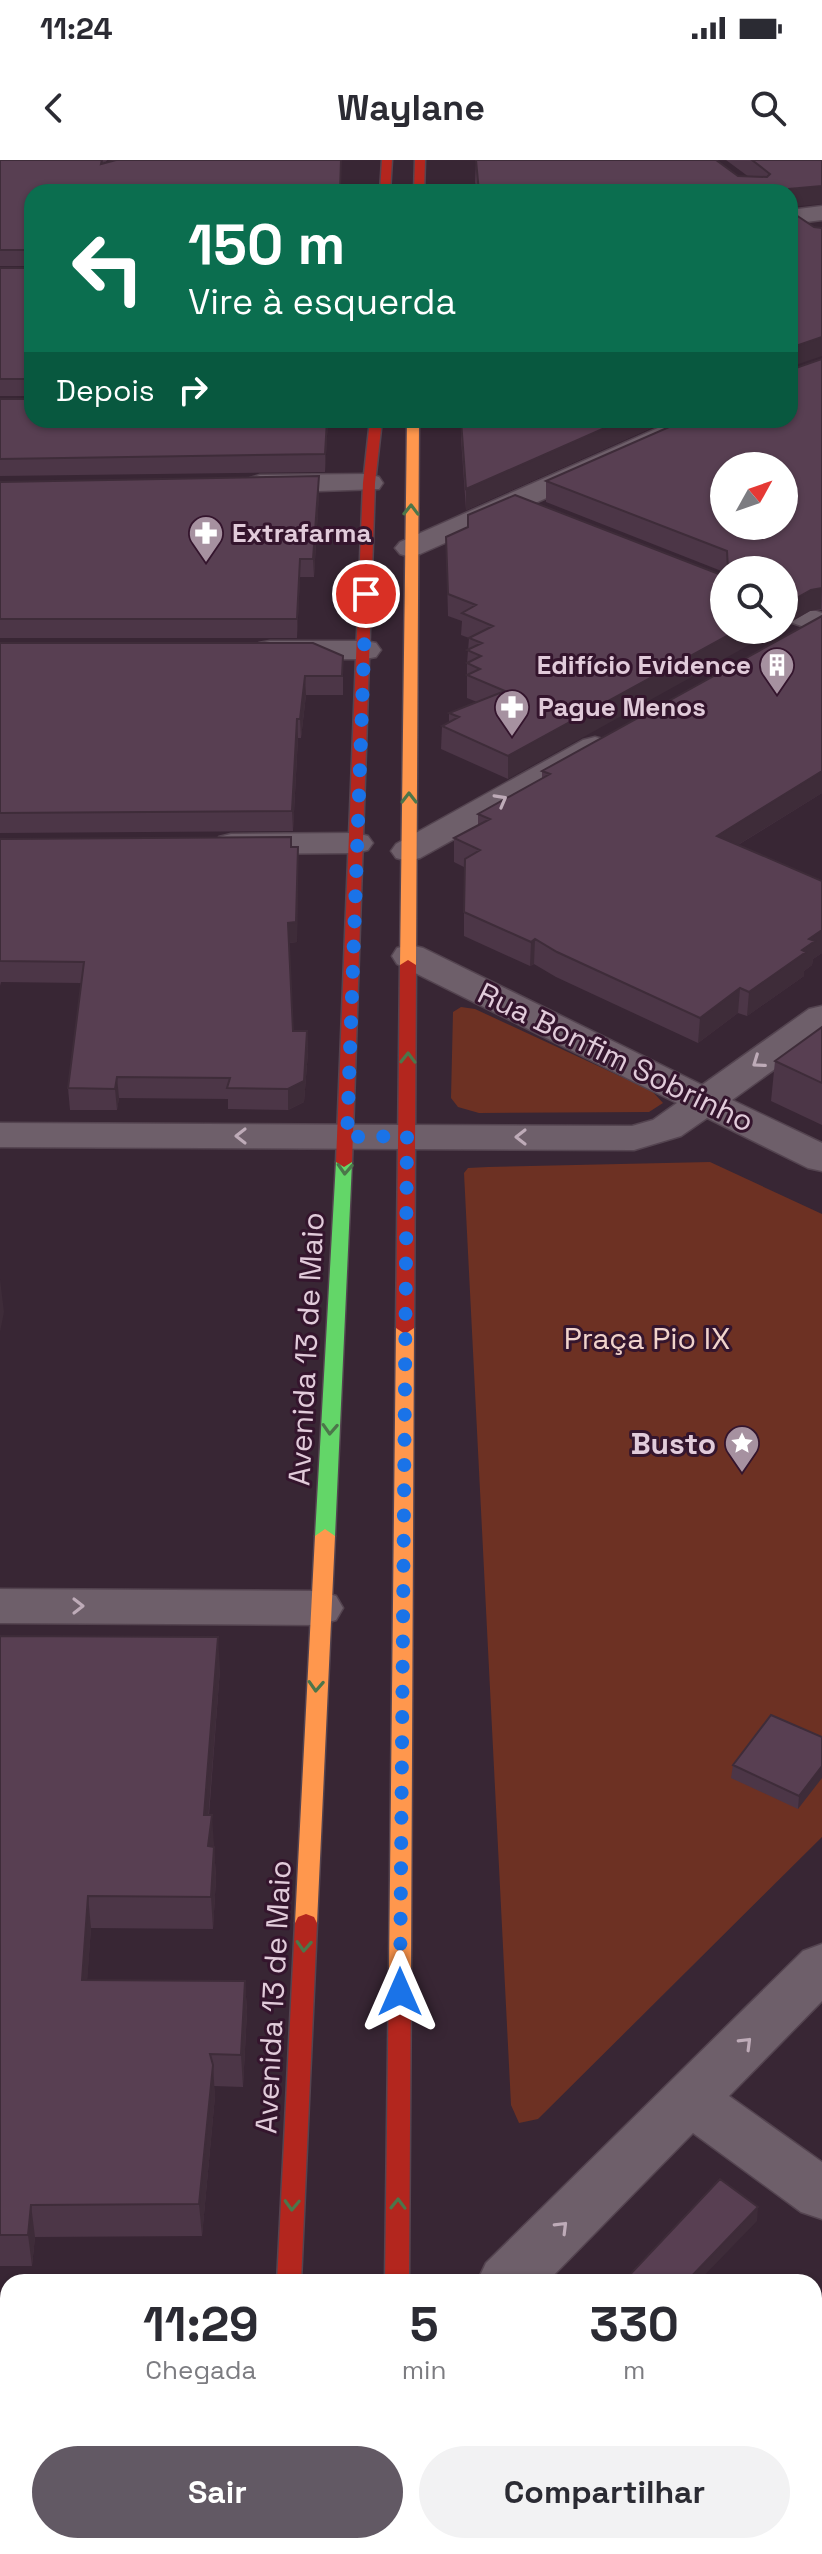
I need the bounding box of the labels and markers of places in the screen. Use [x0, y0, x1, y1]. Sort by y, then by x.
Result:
pharmacy icon: Extrafarma [187, 514, 225, 564]
place label: Extrafarma [232, 516, 371, 550]
pin [332, 560, 400, 628]
building icon: Edifício Evidence [758, 646, 796, 696]
place label: Edifício Evidence [537, 648, 751, 682]
pharmacy icon: Pague Menos [493, 688, 531, 738]
place label: Pague Menos [538, 690, 706, 724]
place label: Busto [631, 1424, 716, 1463]
place icon: Busto [723, 1424, 761, 1474]

